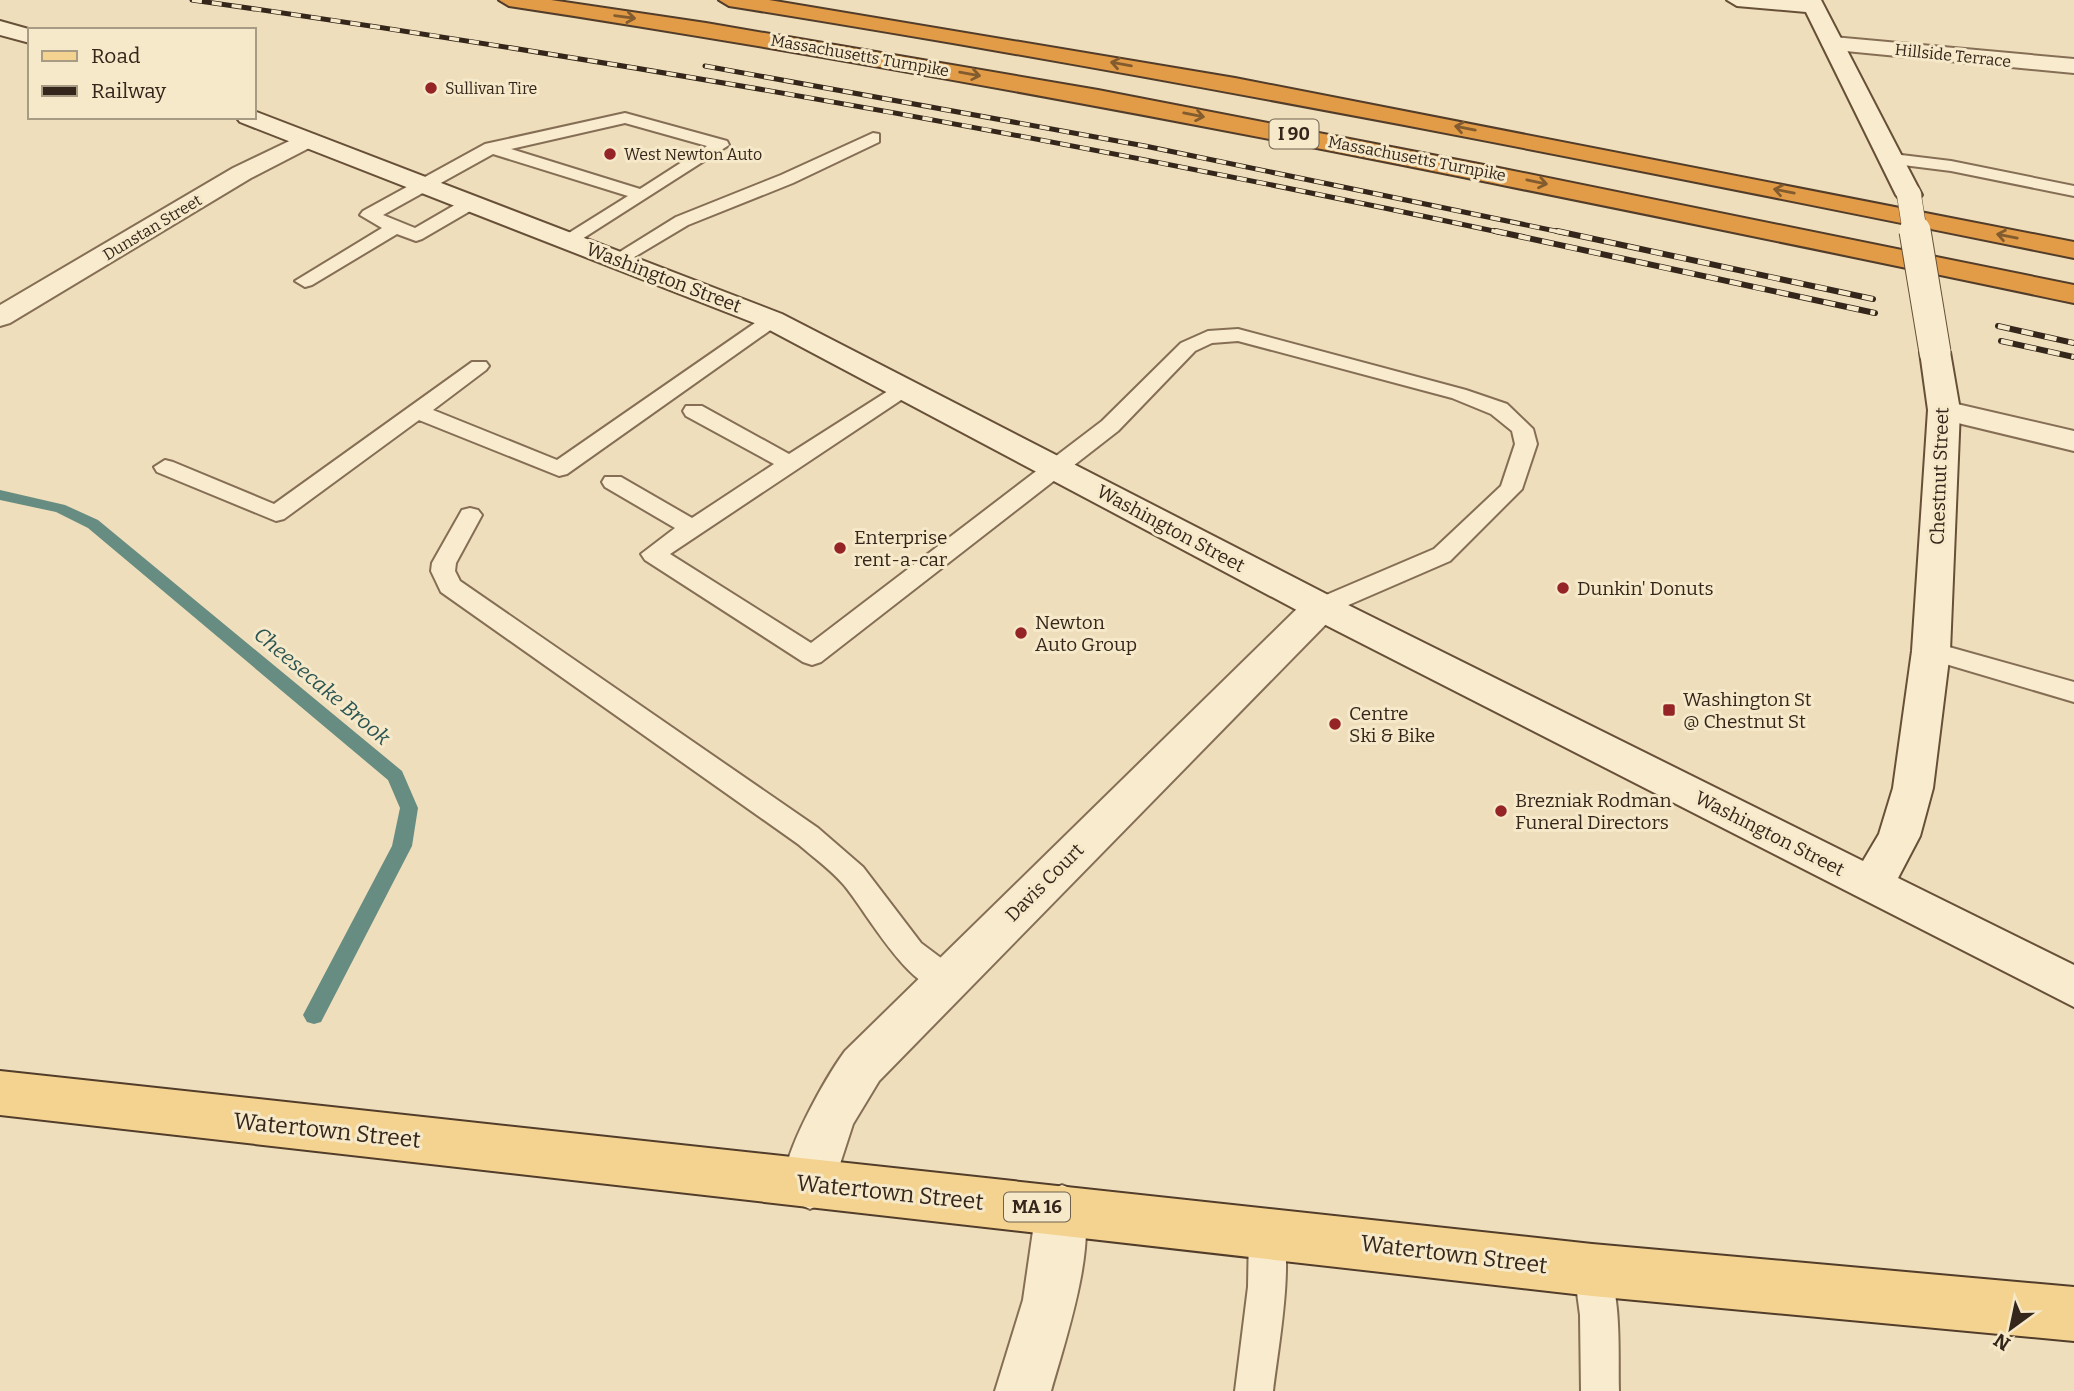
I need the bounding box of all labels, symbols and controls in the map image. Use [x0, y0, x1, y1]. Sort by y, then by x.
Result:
one-way arrow [613, 11, 636, 24]
legend [28, 28, 256, 119]
street label: Massachusetts Turnpike [769, 30, 951, 81]
street label: Hillside Terrace [1894, 40, 2012, 71]
text: Road [91, 43, 140, 69]
one-way arrow [1110, 57, 1133, 71]
one-way arrow [958, 68, 981, 81]
text: Railway [91, 78, 167, 104]
place label: Sullivan Tire [445, 79, 537, 98]
marker: Sullivan Tire [423, 80, 439, 96]
one-way arrow [1182, 109, 1205, 122]
road number: I 90 [1270, 119, 1318, 148]
one-way arrow [1454, 120, 1477, 134]
street label: Massachusetts Turnpike [1326, 132, 1507, 185]
place label: West Newton Auto [624, 145, 762, 164]
marker: West Newton Auto [602, 146, 618, 162]
one-way arrow [1525, 175, 1548, 189]
one-way arrow [1773, 184, 1796, 198]
street label: Dunstan Street [99, 190, 205, 264]
one-way arrow [1996, 229, 2019, 243]
street label: Washington Street [583, 237, 745, 318]
street label: Chestnut Street [1926, 407, 1953, 545]
street label: Washington Street [1093, 480, 1249, 577]
place label: Enterprise rent-a-car [854, 526, 948, 571]
marker: Enterprise rent-a-car [832, 540, 848, 556]
place label: Dunkin' Donuts [1577, 577, 1714, 600]
marker: Dunkin' Donuts [1555, 580, 1571, 596]
place label: Newton Auto Group [1035, 611, 1137, 656]
water label: Cheesecake Brook [249, 621, 396, 751]
marker: Newton Auto Group [1013, 625, 1029, 641]
place label: Washington St @ Chestnut St [1683, 688, 1812, 733]
place label: Centre Ski & Bike [1349, 702, 1435, 747]
marker: Washington St @ Chestnut St [1661, 702, 1677, 718]
marker: Centre Ski & Bike [1327, 716, 1343, 732]
street label: Washington Street [1691, 786, 1848, 881]
place label: Brezniak Rodman Funeral Directors [1515, 789, 1672, 834]
marker: Brezniak Rodman Funeral Directors [1493, 803, 1509, 819]
street label: Davis Court [1000, 838, 1088, 926]
street label: Watertown Street [232, 1106, 422, 1154]
street label: Watertown Street [795, 1168, 985, 1216]
road number: MA 16 [1004, 1192, 1070, 1222]
street label: Watertown Street [1359, 1229, 1549, 1279]
north arrow [1976, 1293, 2046, 1363]
text: N [1989, 1328, 2014, 1355]

